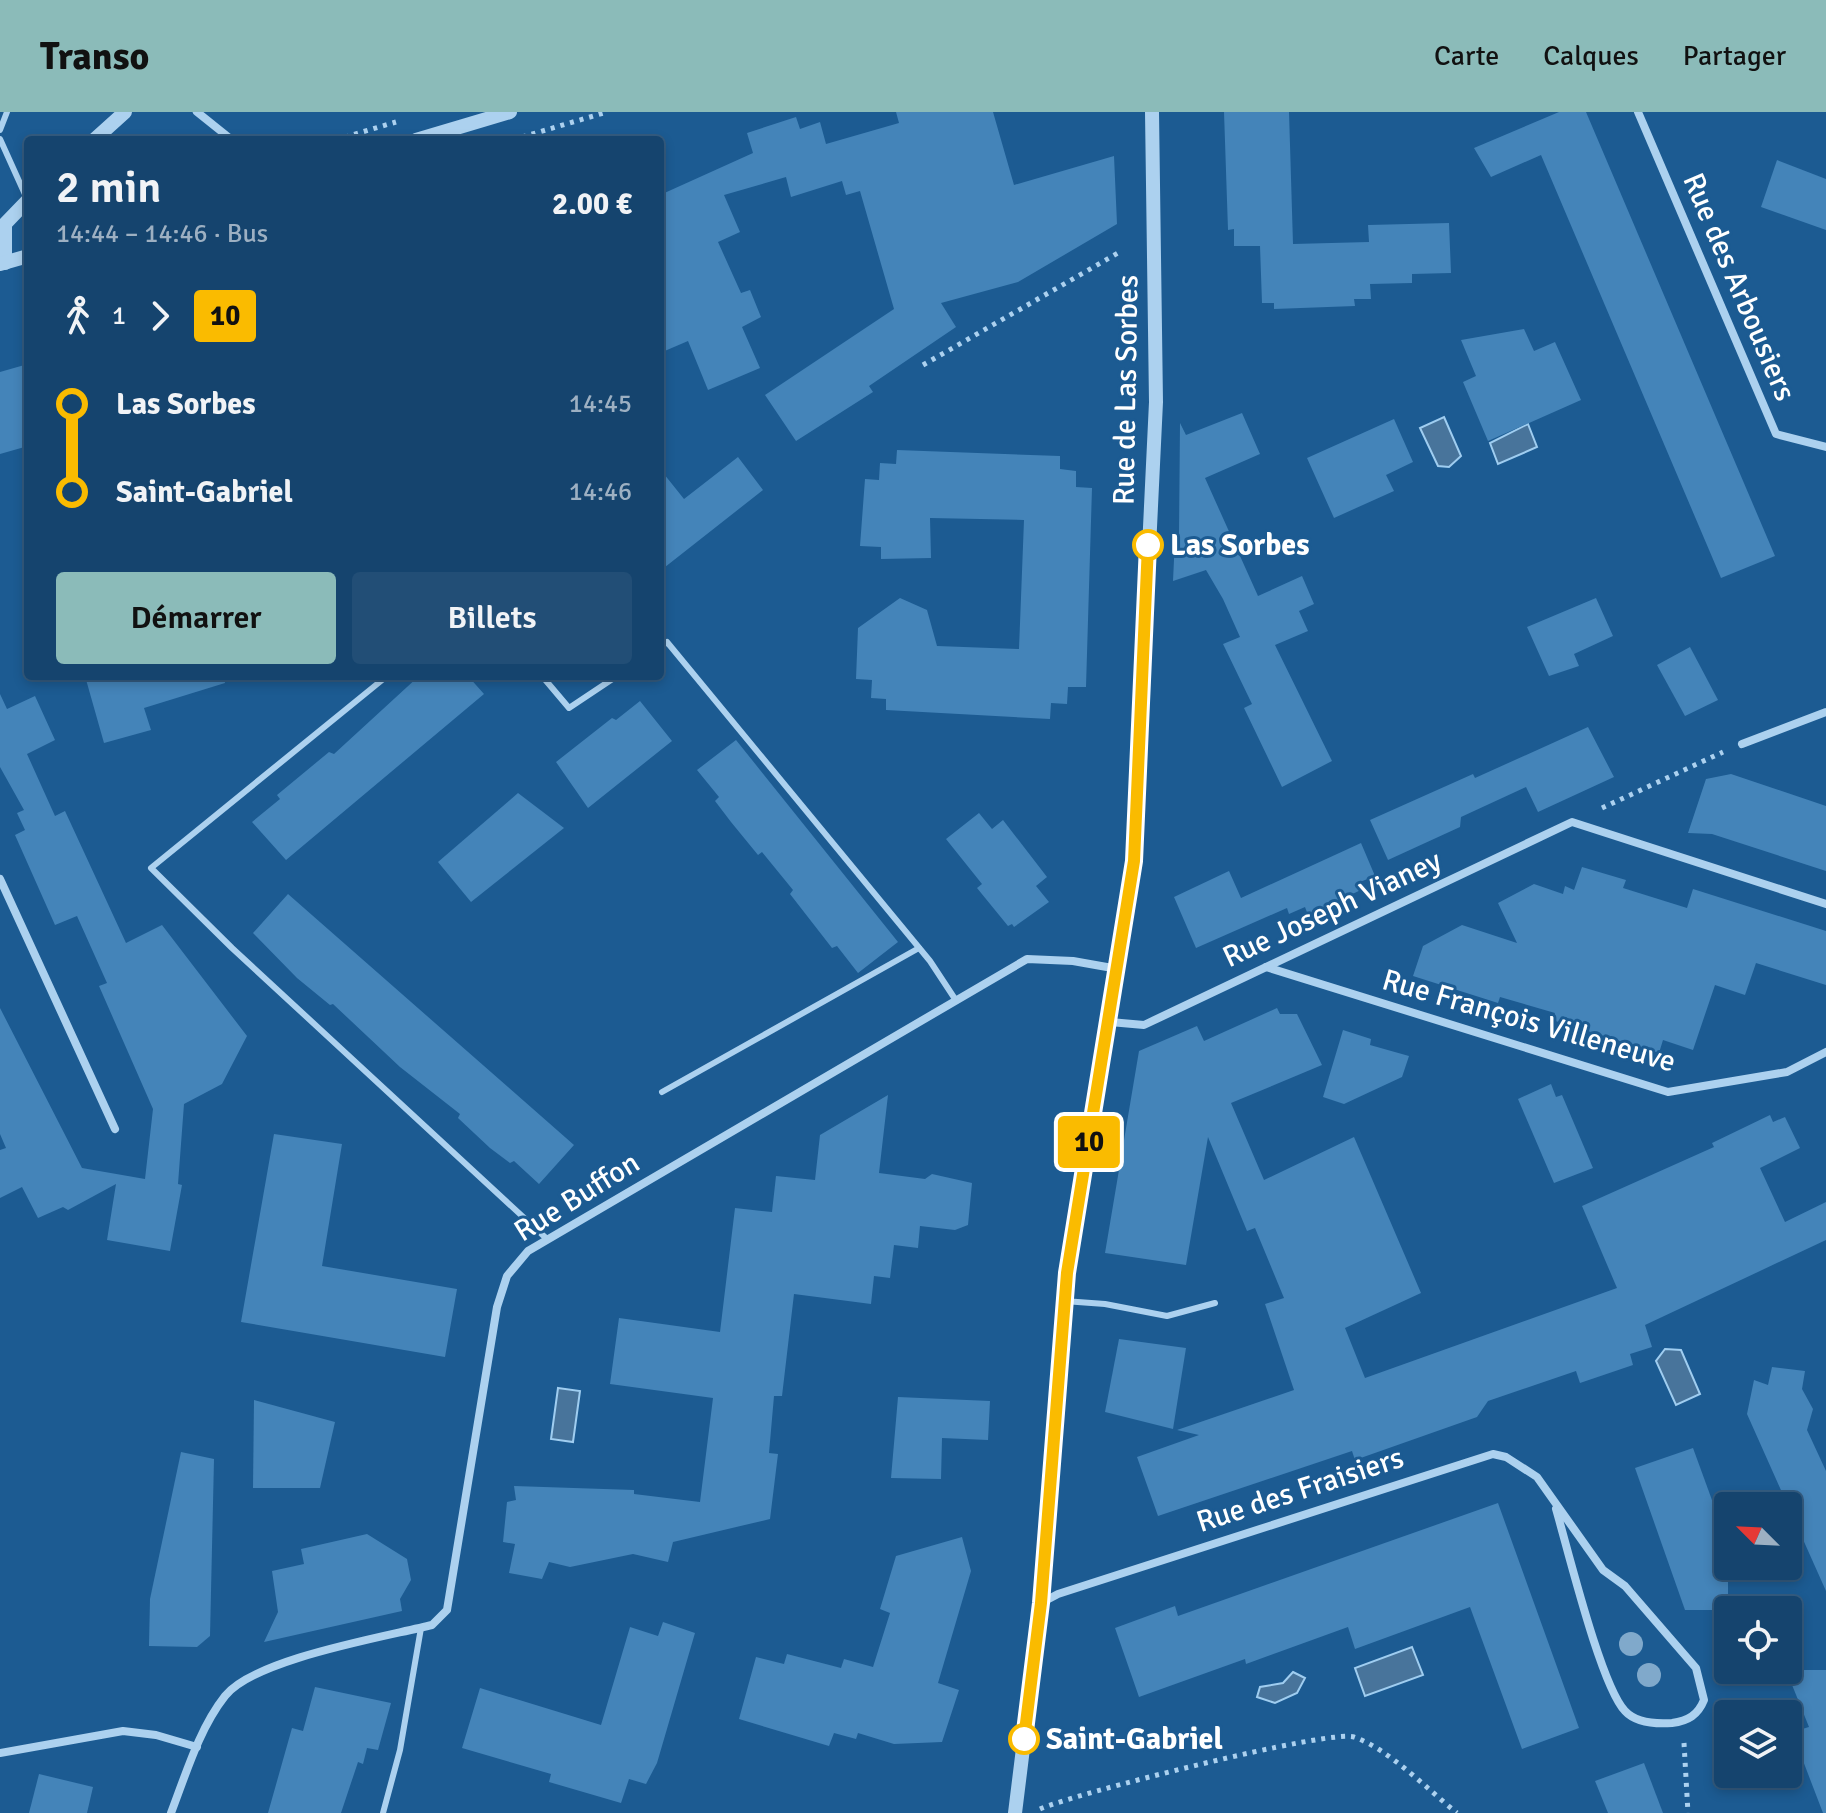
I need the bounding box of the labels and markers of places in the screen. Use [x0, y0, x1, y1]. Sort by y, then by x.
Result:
place label: Las Sorbes [1170, 527, 1309, 564]
marker: Las Sorbes [1133, 530, 1163, 560]
place label: Saint-Gabriel [1046, 1721, 1223, 1758]
marker: Saint-Gabriel [1009, 1724, 1039, 1754]

